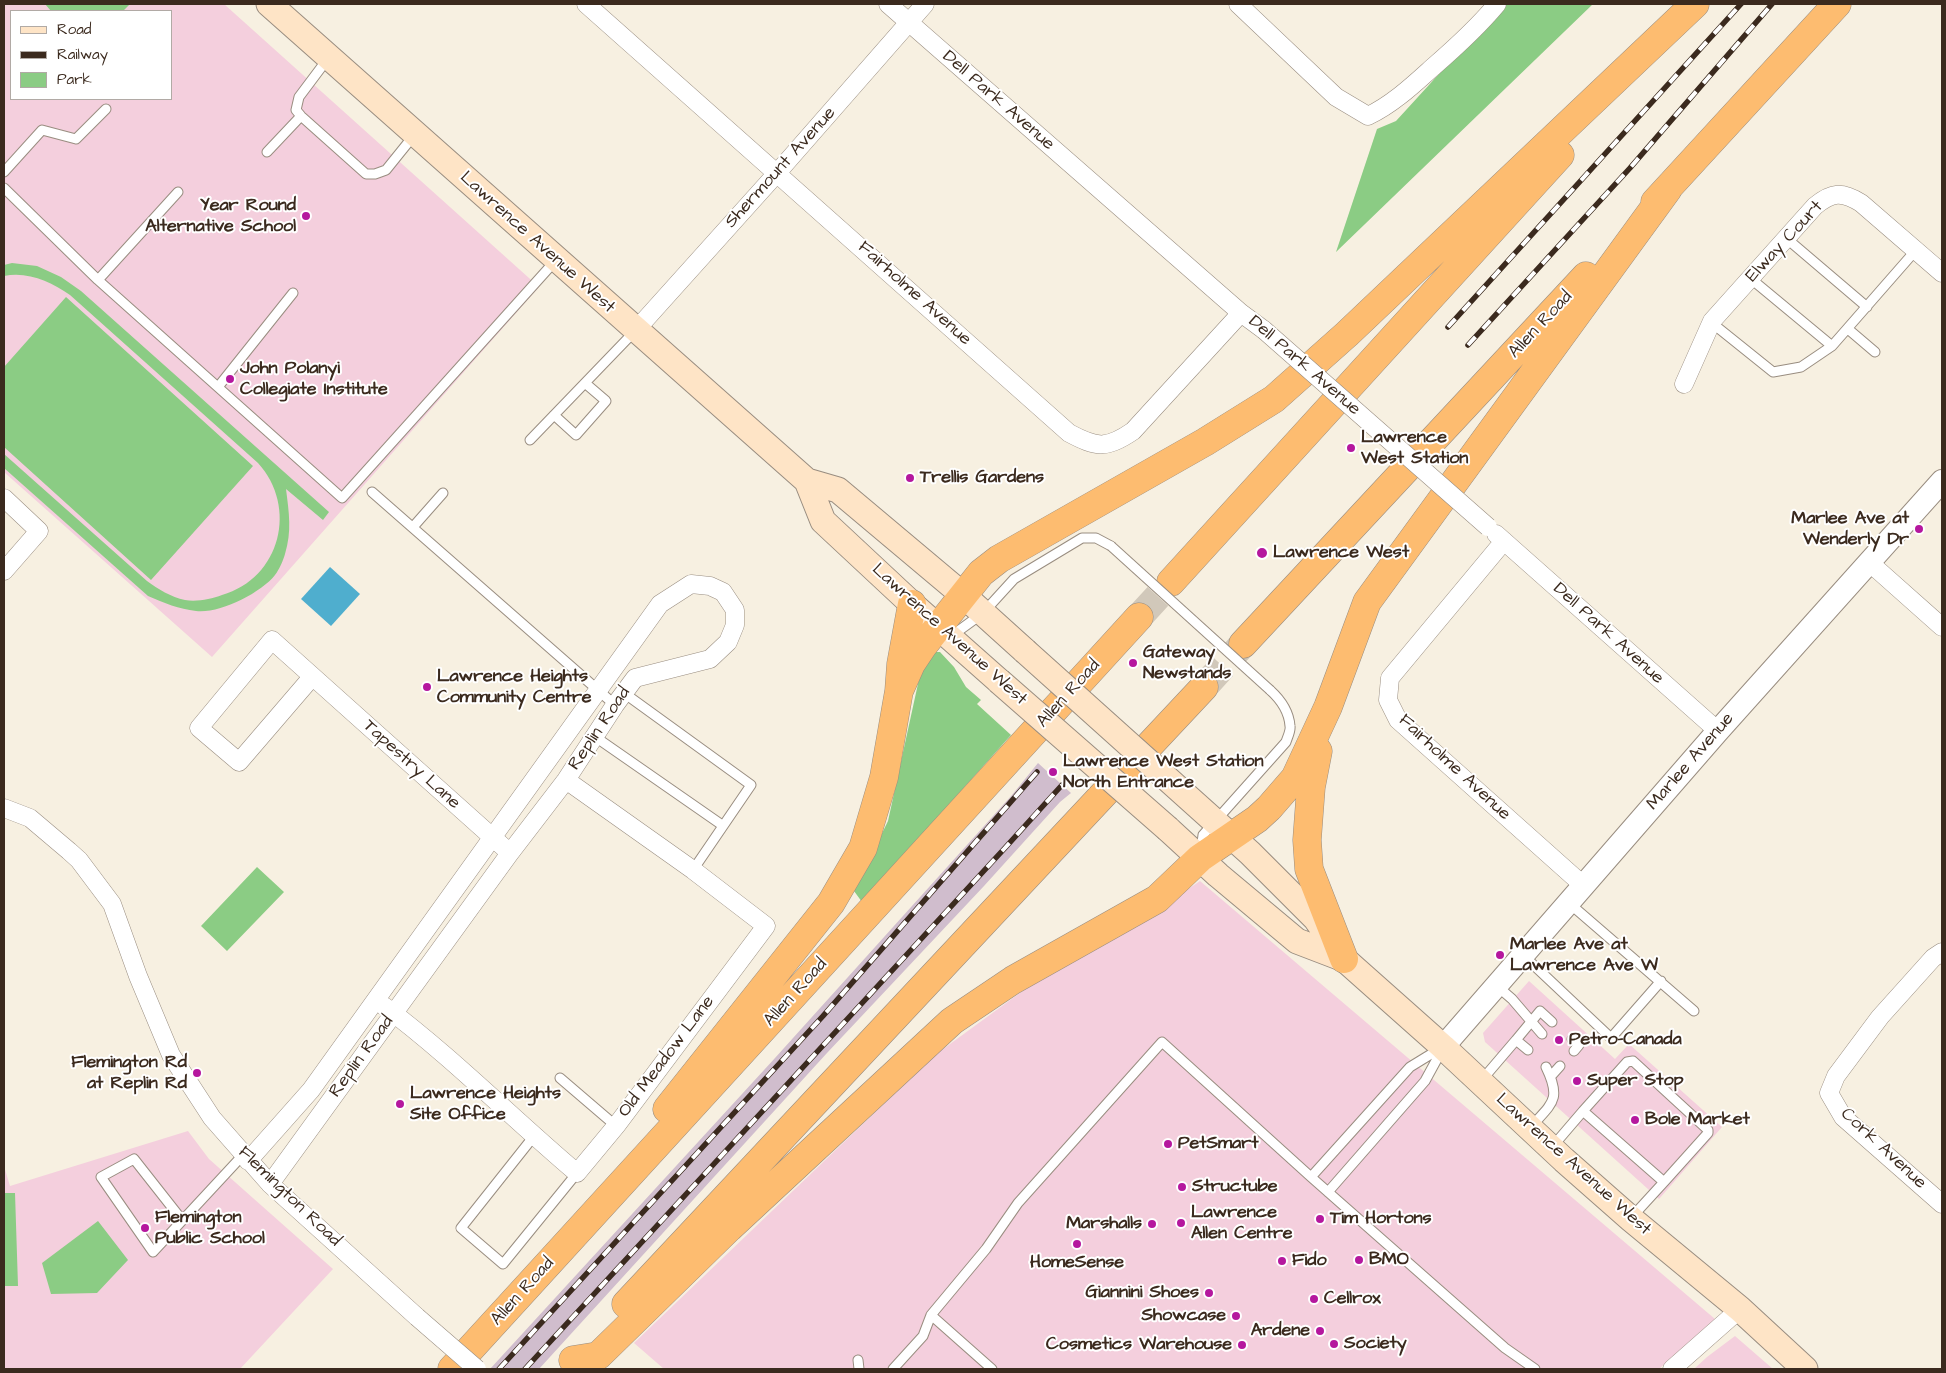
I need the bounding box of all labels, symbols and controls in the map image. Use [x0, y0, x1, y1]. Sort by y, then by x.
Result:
legend [10, 10, 172, 100]
text: Road [57, 19, 91, 40]
text: Railway [57, 44, 108, 65]
street label: Dell Park Avenue [937, 46, 1059, 156]
text: Park [57, 69, 92, 90]
street label: Shermount Avenue [721, 103, 841, 233]
street label: Lawrence Avenue West [455, 167, 619, 319]
place label: Year Round Alternative School [145, 195, 296, 238]
street label: Elway Court [1742, 197, 1828, 287]
marker: Year Round Alternative School [300, 210, 312, 222]
street label: Fairholme Avenue [853, 237, 975, 351]
street label: Allen Road [1504, 287, 1578, 363]
street label: Dell Park Avenue [1243, 311, 1365, 421]
place label: John Polanyi Collegiate Institute [240, 358, 388, 400]
marker: John Polanyi Collegiate Institute [224, 373, 236, 385]
place label: Lawrence West Station [1361, 427, 1468, 469]
marker: Lawrence West Station [1345, 442, 1357, 454]
place label: Trellis Gardens [920, 467, 1044, 489]
marker: Trellis Gardens [904, 472, 916, 484]
place label: Marlee Ave at Wenderly Dr [1791, 508, 1909, 550]
marker: Marlee Ave at Wenderly Dr [1913, 523, 1925, 535]
place label: Lawrence West [1273, 542, 1409, 564]
marker: Lawrence West [1255, 546, 1269, 560]
street label: Lawrence Avenue West [867, 559, 1031, 711]
street label: Dell Park Avenue [1548, 579, 1668, 689]
place label: Gateway Newstands [1143, 642, 1231, 684]
street label: Allen Road [1033, 655, 1105, 733]
marker: Gateway Newstands [1127, 657, 1139, 669]
place label: Lawrence Heights Community Centre [437, 666, 592, 709]
marker: Lawrence Heights Community Centre [421, 681, 433, 693]
street label: Replin Road [564, 683, 636, 775]
street label: Marlee Avenue [1643, 709, 1739, 815]
street label: Fairholme Avenue [1393, 710, 1515, 826]
street label: Tapestry Lane [358, 716, 464, 814]
place label: Lawrence West Station North Entrance [1063, 751, 1263, 794]
marker: Lawrence West Station North Entrance [1047, 766, 1059, 778]
place label: Marlee Ave at Lawrence Ave W [1510, 934, 1658, 976]
marker: Marlee Ave at Lawrence Ave W [1494, 949, 1506, 961]
street label: Allen Road [760, 954, 832, 1032]
street label: Old Meadow Lane [614, 992, 720, 1122]
street label: Replin Road [325, 1012, 399, 1102]
place label: Petro-Canada [1569, 1029, 1682, 1051]
marker: Petro-Canada [1553, 1034, 1565, 1046]
place label: Flemington Rd at Replin Rd [71, 1052, 187, 1094]
marker: Flemington Rd at Replin Rd [191, 1067, 203, 1079]
place label: Super Stop [1587, 1070, 1684, 1092]
marker: Super Stop [1571, 1075, 1583, 1087]
place label: Lawrence Heights Site Office [410, 1083, 561, 1126]
street label: Lawrence Avenue West [1491, 1089, 1655, 1241]
marker: Lawrence Heights Site Office [394, 1098, 406, 1110]
street label: Cork Avenue [1836, 1104, 1930, 1194]
place label: Bole Market [1645, 1109, 1750, 1131]
marker: Bole Market [1629, 1114, 1641, 1126]
place label: PetSmart [1178, 1133, 1258, 1155]
marker: PetSmart [1162, 1138, 1174, 1150]
street label: Flemington Road [233, 1142, 345, 1252]
place label: Structube [1192, 1176, 1278, 1198]
marker: Structube [1176, 1181, 1188, 1193]
place label: Lawrence Allen Centre [1191, 1202, 1293, 1244]
place label: Flemington Public School [155, 1207, 265, 1250]
place label: Tim Hortons [1330, 1208, 1432, 1230]
place label: Marshalls [1066, 1213, 1142, 1235]
marker: Tim Hortons [1314, 1213, 1326, 1225]
marker: Lawrence Allen Centre [1175, 1217, 1187, 1229]
marker: Marshalls [1146, 1218, 1158, 1230]
marker: Flemington Public School [139, 1222, 151, 1234]
marker: HomeSense [1071, 1238, 1083, 1250]
place label: BMO [1369, 1249, 1409, 1271]
place label: Fido [1292, 1250, 1327, 1272]
place label: HomeSense [1030, 1252, 1124, 1274]
street label: Allen Road [487, 1253, 559, 1331]
marker: BMO [1353, 1254, 1365, 1266]
marker: Fido [1276, 1255, 1288, 1267]
place label: Giannini Shoes [1086, 1282, 1199, 1304]
marker: Giannini Shoes [1203, 1287, 1215, 1299]
place label: Cellrox [1324, 1288, 1381, 1310]
marker: Cellrox [1308, 1293, 1320, 1305]
place label: Showcase [1142, 1305, 1226, 1327]
marker: Showcase [1230, 1310, 1242, 1322]
place label: Ardene [1251, 1320, 1310, 1342]
marker: Ardene [1314, 1325, 1326, 1337]
place label: Society [1344, 1333, 1407, 1355]
place label: Cosmetics Warehouse [1046, 1334, 1232, 1356]
marker: Society [1328, 1338, 1340, 1350]
marker: Cosmetics Warehouse [1236, 1339, 1248, 1351]

